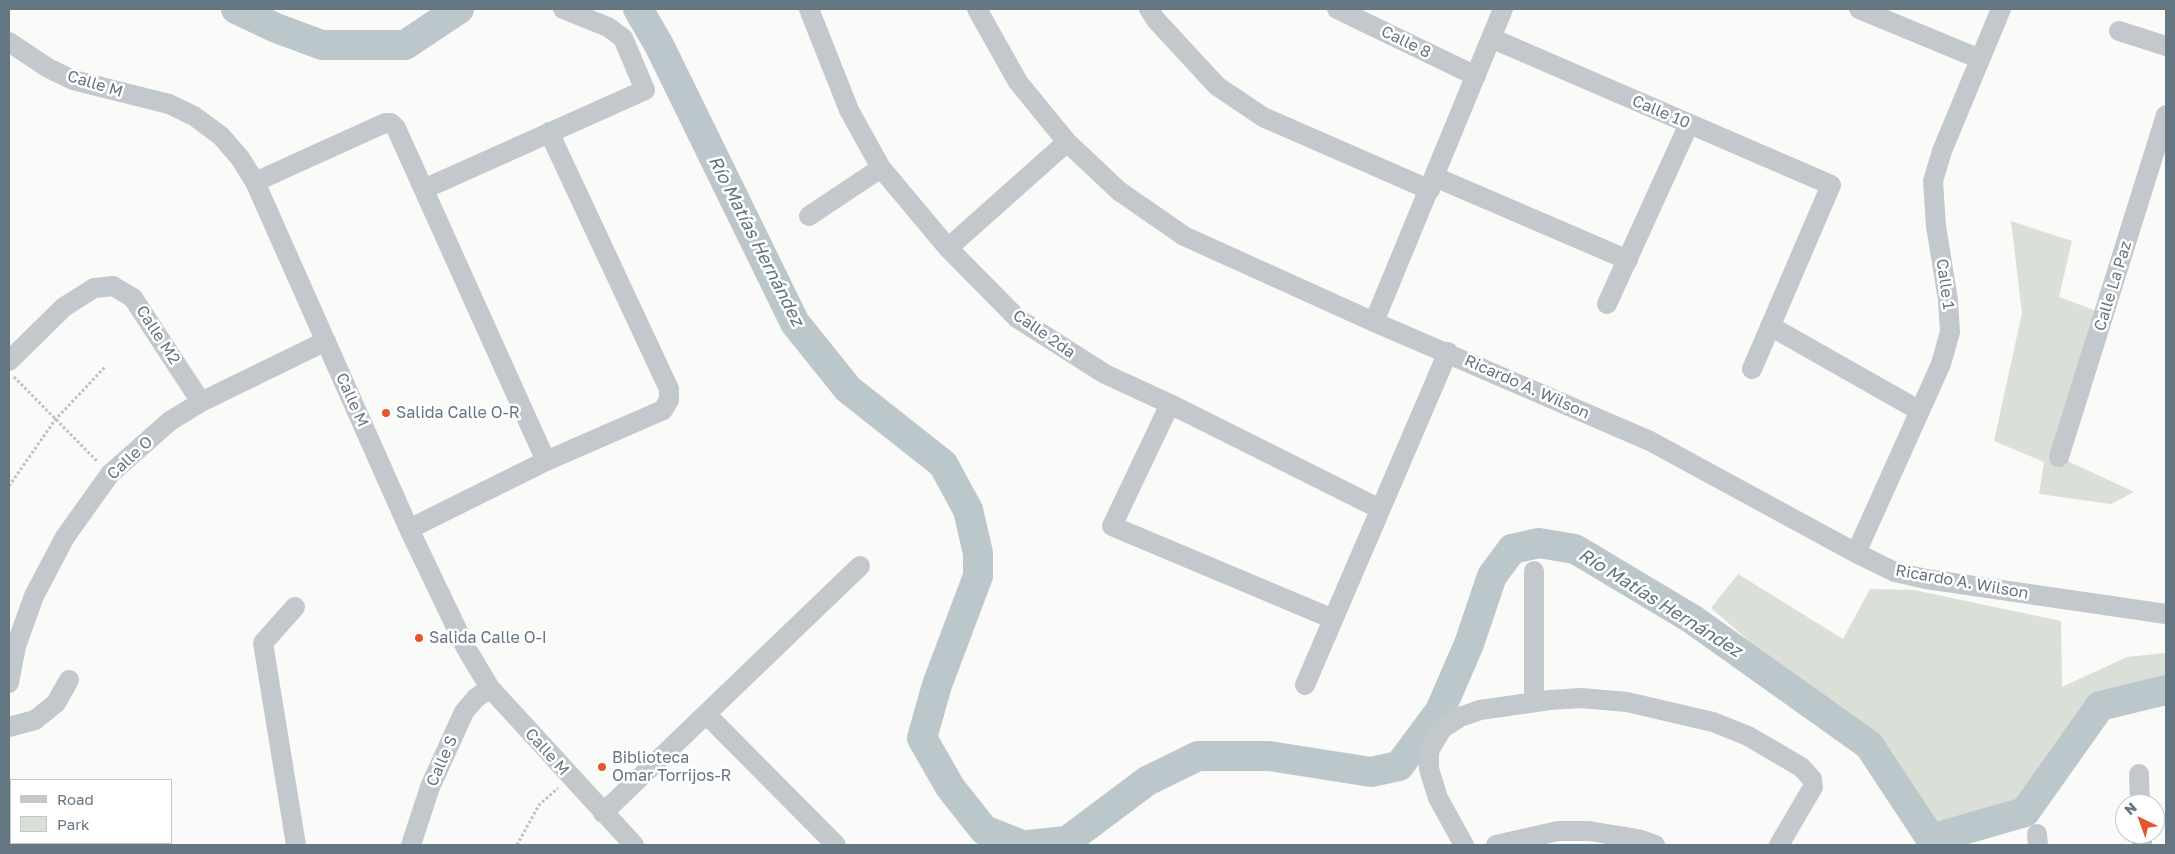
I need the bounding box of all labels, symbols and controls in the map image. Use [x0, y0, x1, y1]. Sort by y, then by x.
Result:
street label: Calle 8 [1378, 22, 1434, 62]
street label: Calle M [65, 66, 125, 102]
street label: Calle 10 [1629, 91, 1693, 133]
water label: Río Matías Hernández [704, 152, 808, 330]
street label: Calle La Paz [2090, 239, 2136, 333]
street label: Calle 1 [1932, 257, 1958, 311]
street label: Calle M2 [132, 302, 184, 368]
street label: Calle 2da [1009, 306, 1079, 362]
street label: Ricardo A. Wilson [1462, 351, 1592, 423]
street label: Calle M [332, 370, 372, 430]
place label: Salida Calle O-R [396, 403, 520, 423]
marker: Salida Calle O-R [380, 407, 392, 419]
street label: Calle O [103, 432, 157, 484]
water label: Río Matías Hernández [1574, 544, 1746, 662]
street label: Ricardo A. Wilson [1894, 561, 2030, 603]
place label: Salida Calle O-I [429, 628, 547, 648]
marker: Salida Calle O-I [413, 632, 425, 644]
street label: Calle M [521, 724, 573, 780]
street label: Calle S [422, 733, 462, 789]
place label: Biblioteca Omar Torrijos-R [612, 748, 731, 786]
marker: Biblioteca Omar Torrijos-R [596, 761, 608, 773]
legend [10, 779, 172, 844]
text: Road [57, 790, 94, 808]
north arrow [2115, 794, 2165, 844]
text: N [2121, 798, 2140, 818]
text: Park [57, 815, 89, 833]

